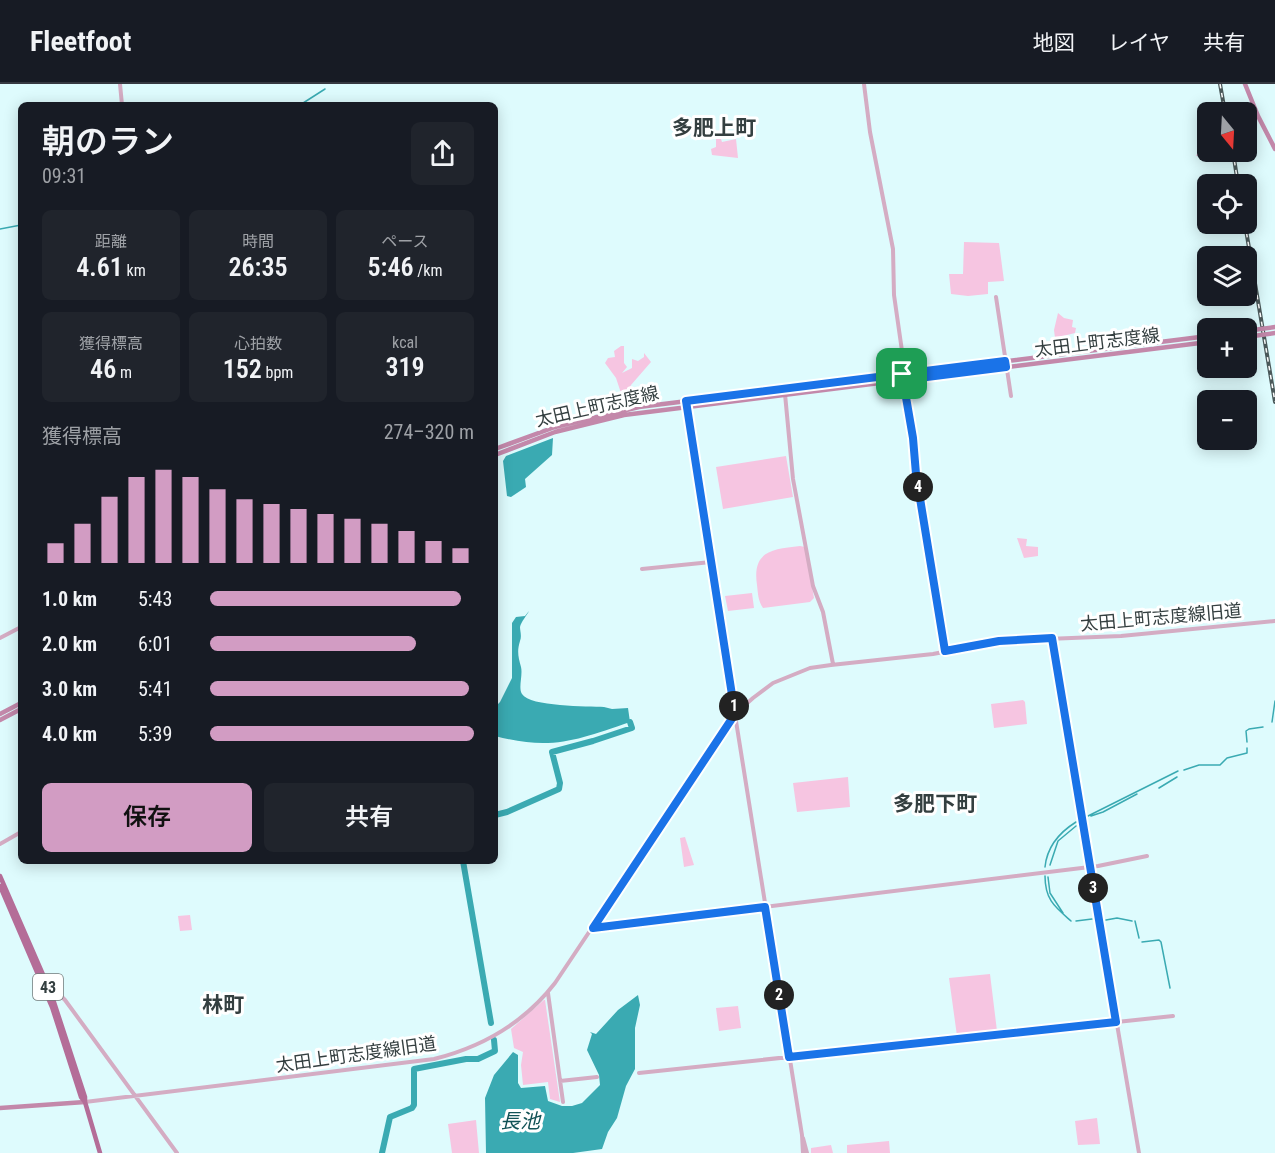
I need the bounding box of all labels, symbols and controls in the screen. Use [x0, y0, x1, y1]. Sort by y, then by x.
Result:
text: Fleetfoot [30, 25, 131, 58]
text: 地図 [1033, 31, 1075, 55]
text: レイヤ [1108, 31, 1170, 55]
text: 共有 [1203, 31, 1245, 55]
north arrow [1197, 102, 1257, 162]
map controls [1197, 102, 1257, 450]
district label: 多肥上町 [672, 116, 756, 140]
text: 朝のラン [42, 122, 174, 161]
button: share [411, 122, 474, 185]
text: 09:31 [42, 164, 86, 188]
button: locate [1197, 174, 1257, 234]
text: 距離 [95, 232, 127, 251]
text: 時間 [242, 232, 274, 251]
text: ペース [381, 232, 429, 251]
button: layers [1197, 246, 1257, 306]
text: 4.61 [76, 252, 123, 282]
text: 26:35 [228, 252, 288, 282]
text: 5:46 [368, 252, 414, 282]
text: km [123, 261, 146, 280]
text: /km [414, 261, 442, 280]
button: + [1197, 318, 1257, 378]
street label: 太田上町志度線 [1033, 324, 1161, 360]
text: kcal [392, 333, 418, 352]
text: 獲得標高 [79, 334, 143, 353]
text: 心拍数 [234, 334, 282, 353]
pin [876, 348, 927, 399]
text: 319 [385, 352, 425, 382]
text: 46 [90, 354, 116, 384]
text: 152 [223, 354, 262, 384]
icon: arrive [885, 357, 918, 390]
text: m [116, 363, 132, 382]
text: bpm [262, 363, 293, 382]
street label: 太田上町志度線 [533, 382, 661, 430]
button: − [1197, 390, 1257, 450]
text: 274–320 m [384, 420, 474, 444]
text: 獲得標高 [42, 424, 122, 448]
pin: 4 [903, 472, 933, 502]
text: 4 [914, 477, 922, 496]
text: 1.0 km [42, 587, 97, 611]
text: 5:43 [138, 587, 172, 611]
street label: 太田上町志度線旧道 [1079, 599, 1243, 635]
text: 2.0 km [42, 632, 97, 656]
text: 6:01 [138, 632, 172, 656]
text: 3.0 km [42, 677, 97, 701]
text: 5:41 [138, 677, 172, 701]
pin: 1 [719, 691, 749, 721]
text: 1 [730, 696, 738, 715]
text: 4.0 km [42, 722, 97, 746]
text: 5:39 [138, 722, 172, 746]
button: 保存 [42, 783, 252, 852]
button: 共有 [264, 783, 474, 852]
district label: 多肥下町 [893, 792, 977, 816]
pin: 3 [1078, 873, 1108, 903]
text: 3 [1089, 878, 1097, 897]
road number: 43 [33, 974, 63, 1000]
pin: 2 [764, 980, 794, 1010]
text: 2 [775, 985, 783, 1004]
district label: 林町 [202, 993, 244, 1017]
street label: 太田上町志度線旧道 [274, 1032, 438, 1076]
water label: 長池 [500, 1109, 542, 1133]

